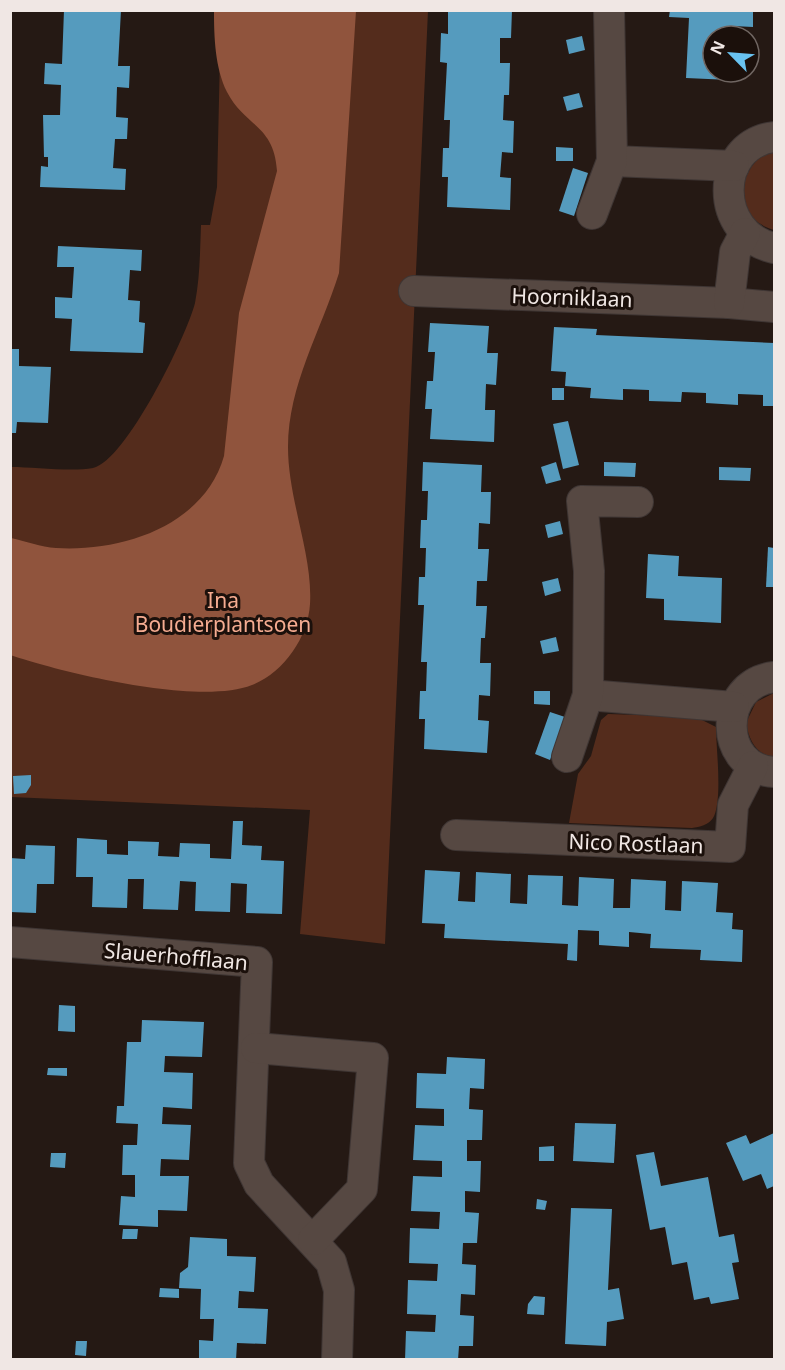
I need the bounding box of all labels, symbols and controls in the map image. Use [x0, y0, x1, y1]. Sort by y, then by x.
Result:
north arrow [701, 24, 761, 84]
text: N [705, 37, 730, 58]
street label: Hoorniklaan [511, 281, 633, 313]
park label: Ina Boudierplantsoen [135, 586, 311, 638]
street label: Nico Rostlaan [568, 827, 704, 859]
street label: Slauerhofflaan [103, 936, 249, 976]

